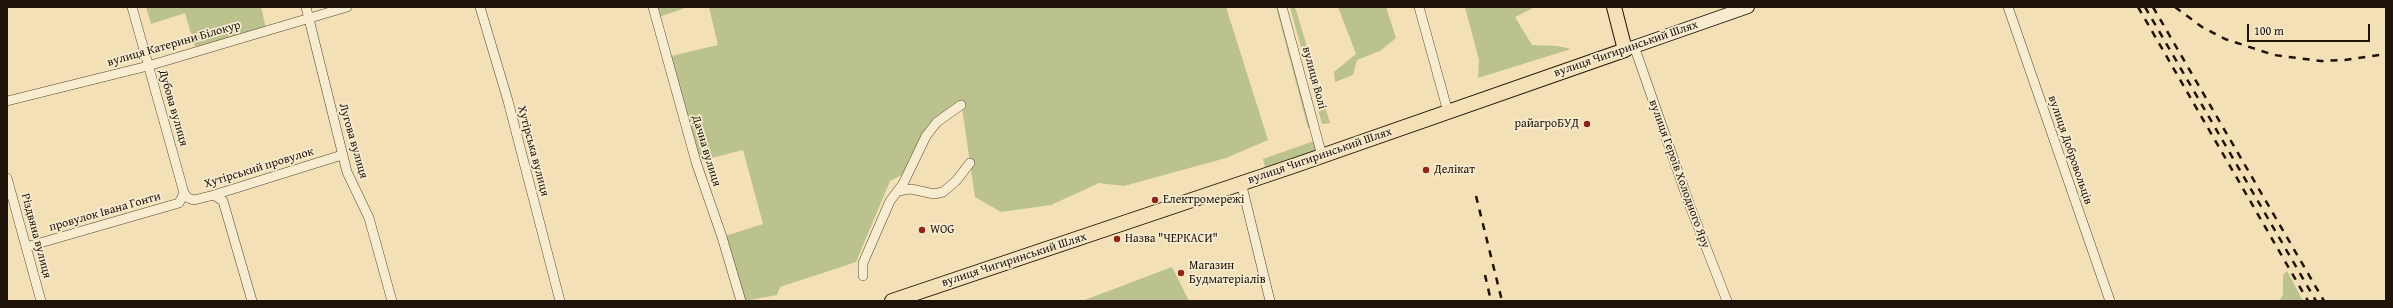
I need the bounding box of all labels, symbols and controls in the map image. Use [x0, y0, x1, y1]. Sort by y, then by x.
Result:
scale bar [2249, 16, 2372, 42]
street label: вулиця Катерини Білокур [106, 18, 242, 70]
street label: вулиця Чигиринський Шлях [1552, 18, 1700, 80]
text: 100 m [2254, 22, 2284, 39]
street label: вулиця Волі [1299, 45, 1329, 111]
street label: Дубова вулиця [155, 68, 191, 148]
street label: вулиця Добровольців [2045, 94, 2095, 206]
street label: вулиця Героїв Холодного Яру [1645, 98, 1713, 250]
street label: Лугова вулиця [335, 102, 371, 180]
street label: Хутірська вулиця [514, 104, 552, 198]
street label: Дачна вулиця [688, 114, 724, 188]
place label: райагроБУД [1515, 117, 1579, 131]
marker: райагроБУД [1582, 119, 1592, 129]
street label: вулиця Чигиринський Шлях [1246, 125, 1394, 187]
street label: Хутірський провулок [203, 144, 315, 192]
place label: Делікат [1434, 163, 1475, 177]
marker: Делікат [1421, 165, 1431, 175]
street label: провулок Івана Гонти [48, 189, 162, 235]
street label: Різдвяна вулиця [18, 192, 54, 280]
place label: Електромережі [1163, 193, 1244, 207]
marker: Електромережі [1150, 195, 1160, 205]
place label: WOG [930, 223, 954, 237]
marker: WOG [917, 225, 927, 235]
street label: вулиця Чигиринський Шлях [940, 230, 1088, 290]
place label: Назва "ЧЕРКАСИ" [1125, 232, 1218, 246]
marker: Назва "ЧЕРКАСИ" [1112, 234, 1122, 244]
place label: Магазин Будматеріалів [1189, 259, 1266, 287]
marker: Магазин Будматеріалів [1176, 268, 1186, 278]

